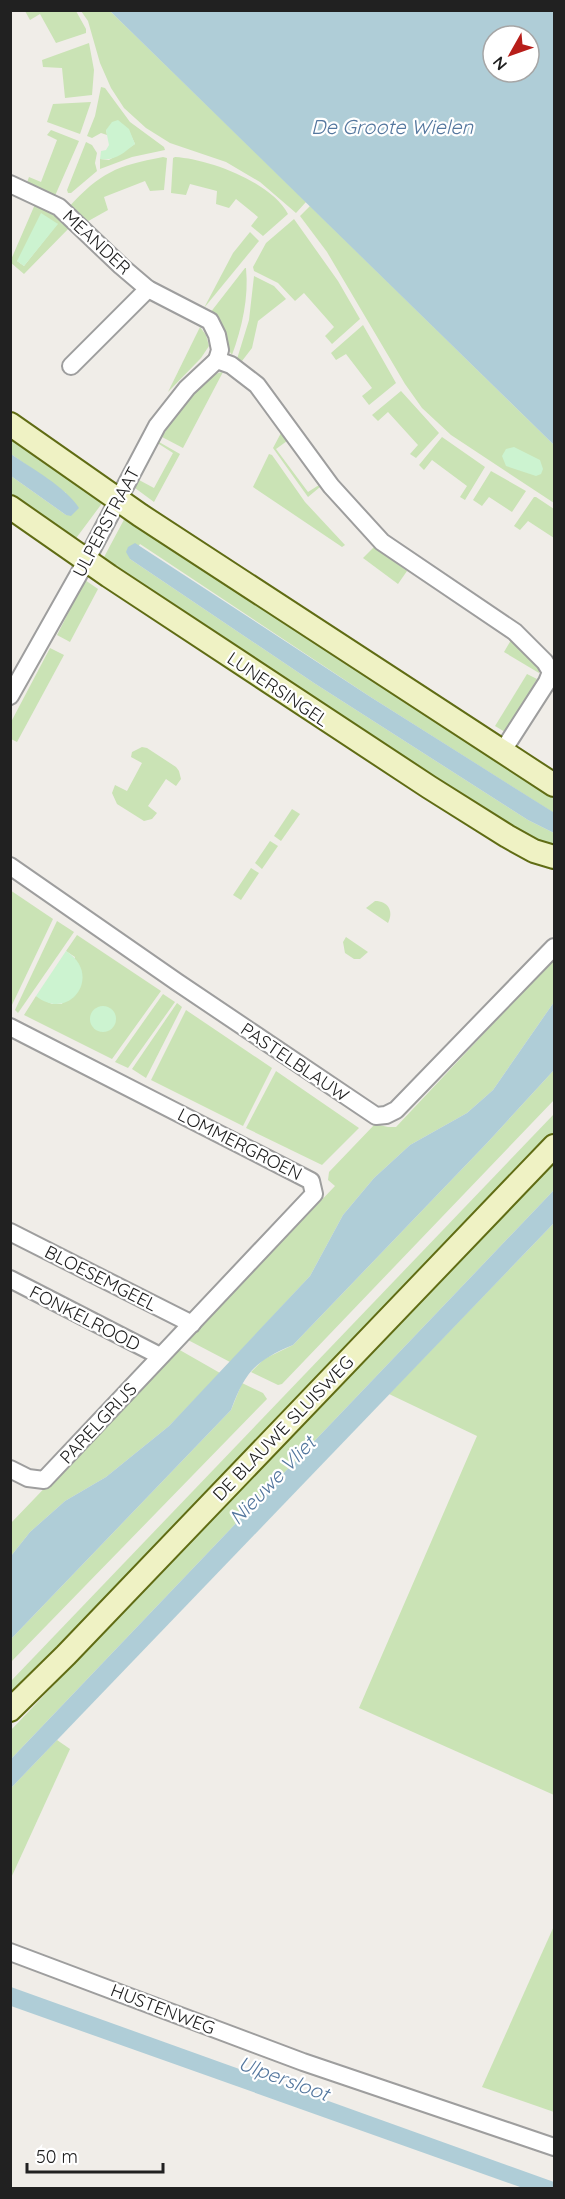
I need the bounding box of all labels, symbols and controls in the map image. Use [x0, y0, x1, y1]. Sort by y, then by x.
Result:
north arrow [481, 24, 541, 84]
text: N [488, 53, 511, 75]
water label: De Groote Wielen [311, 114, 474, 139]
street label: MEANDER [58, 205, 136, 279]
street label: ULPERSTRAAT [67, 463, 145, 581]
street label: LUNERSINGEL [223, 647, 333, 732]
street label: PASTELBLAUW [237, 1017, 353, 1107]
street label: LOMMERGROEN [174, 1103, 306, 1185]
street label: BLOESEMGEEL [41, 1240, 161, 1316]
street label: FONKELROOD [26, 1280, 144, 1356]
street label: DE BLAUWE SLUISWEG [208, 1351, 358, 1505]
street label: PARELGRIJS [55, 1378, 141, 1468]
water label: Nieuwe Vliet [224, 1429, 322, 1530]
street label: HUSTENWEG [108, 1979, 218, 2039]
water label: Ulpersloot [235, 2050, 335, 2107]
scale bar [27, 2136, 164, 2174]
text: 50 m [36, 2145, 78, 2168]

